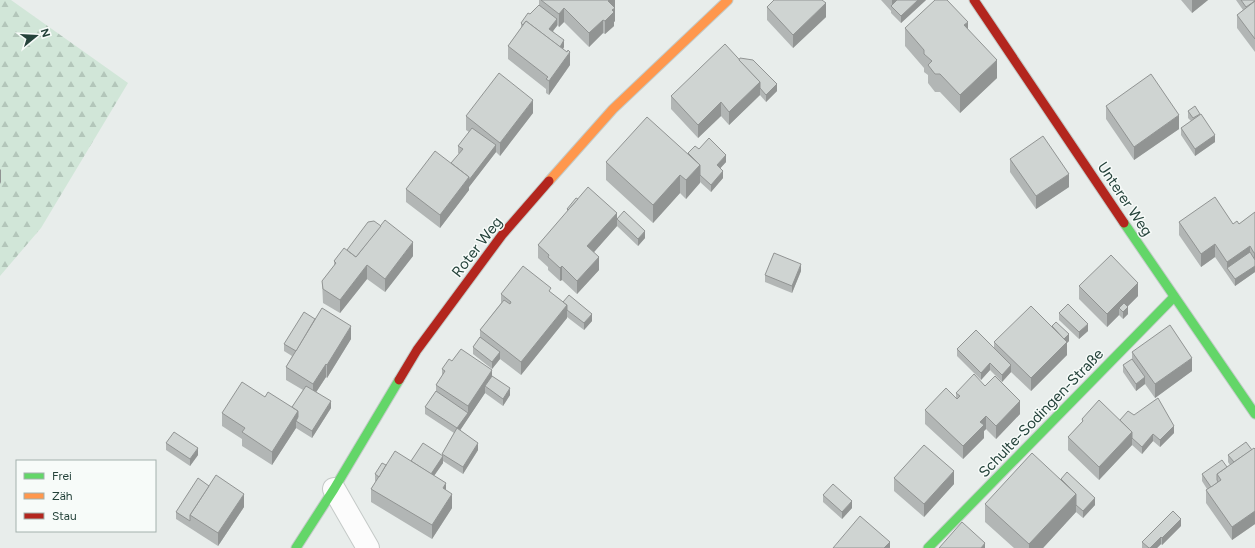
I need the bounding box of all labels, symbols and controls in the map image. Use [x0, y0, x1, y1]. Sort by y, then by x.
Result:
north arrow [16, 16, 56, 56]
text: N [38, 27, 53, 39]
street label: Unterer Weg [1094, 158, 1156, 240]
street label: Roter Weg [448, 213, 506, 281]
street label: Schulte-Sodingen-Straße [975, 345, 1107, 481]
legend [16, 460, 156, 532]
text: Frei [52, 469, 72, 483]
text: Zäh [52, 489, 73, 503]
text: Stau [52, 509, 77, 523]

